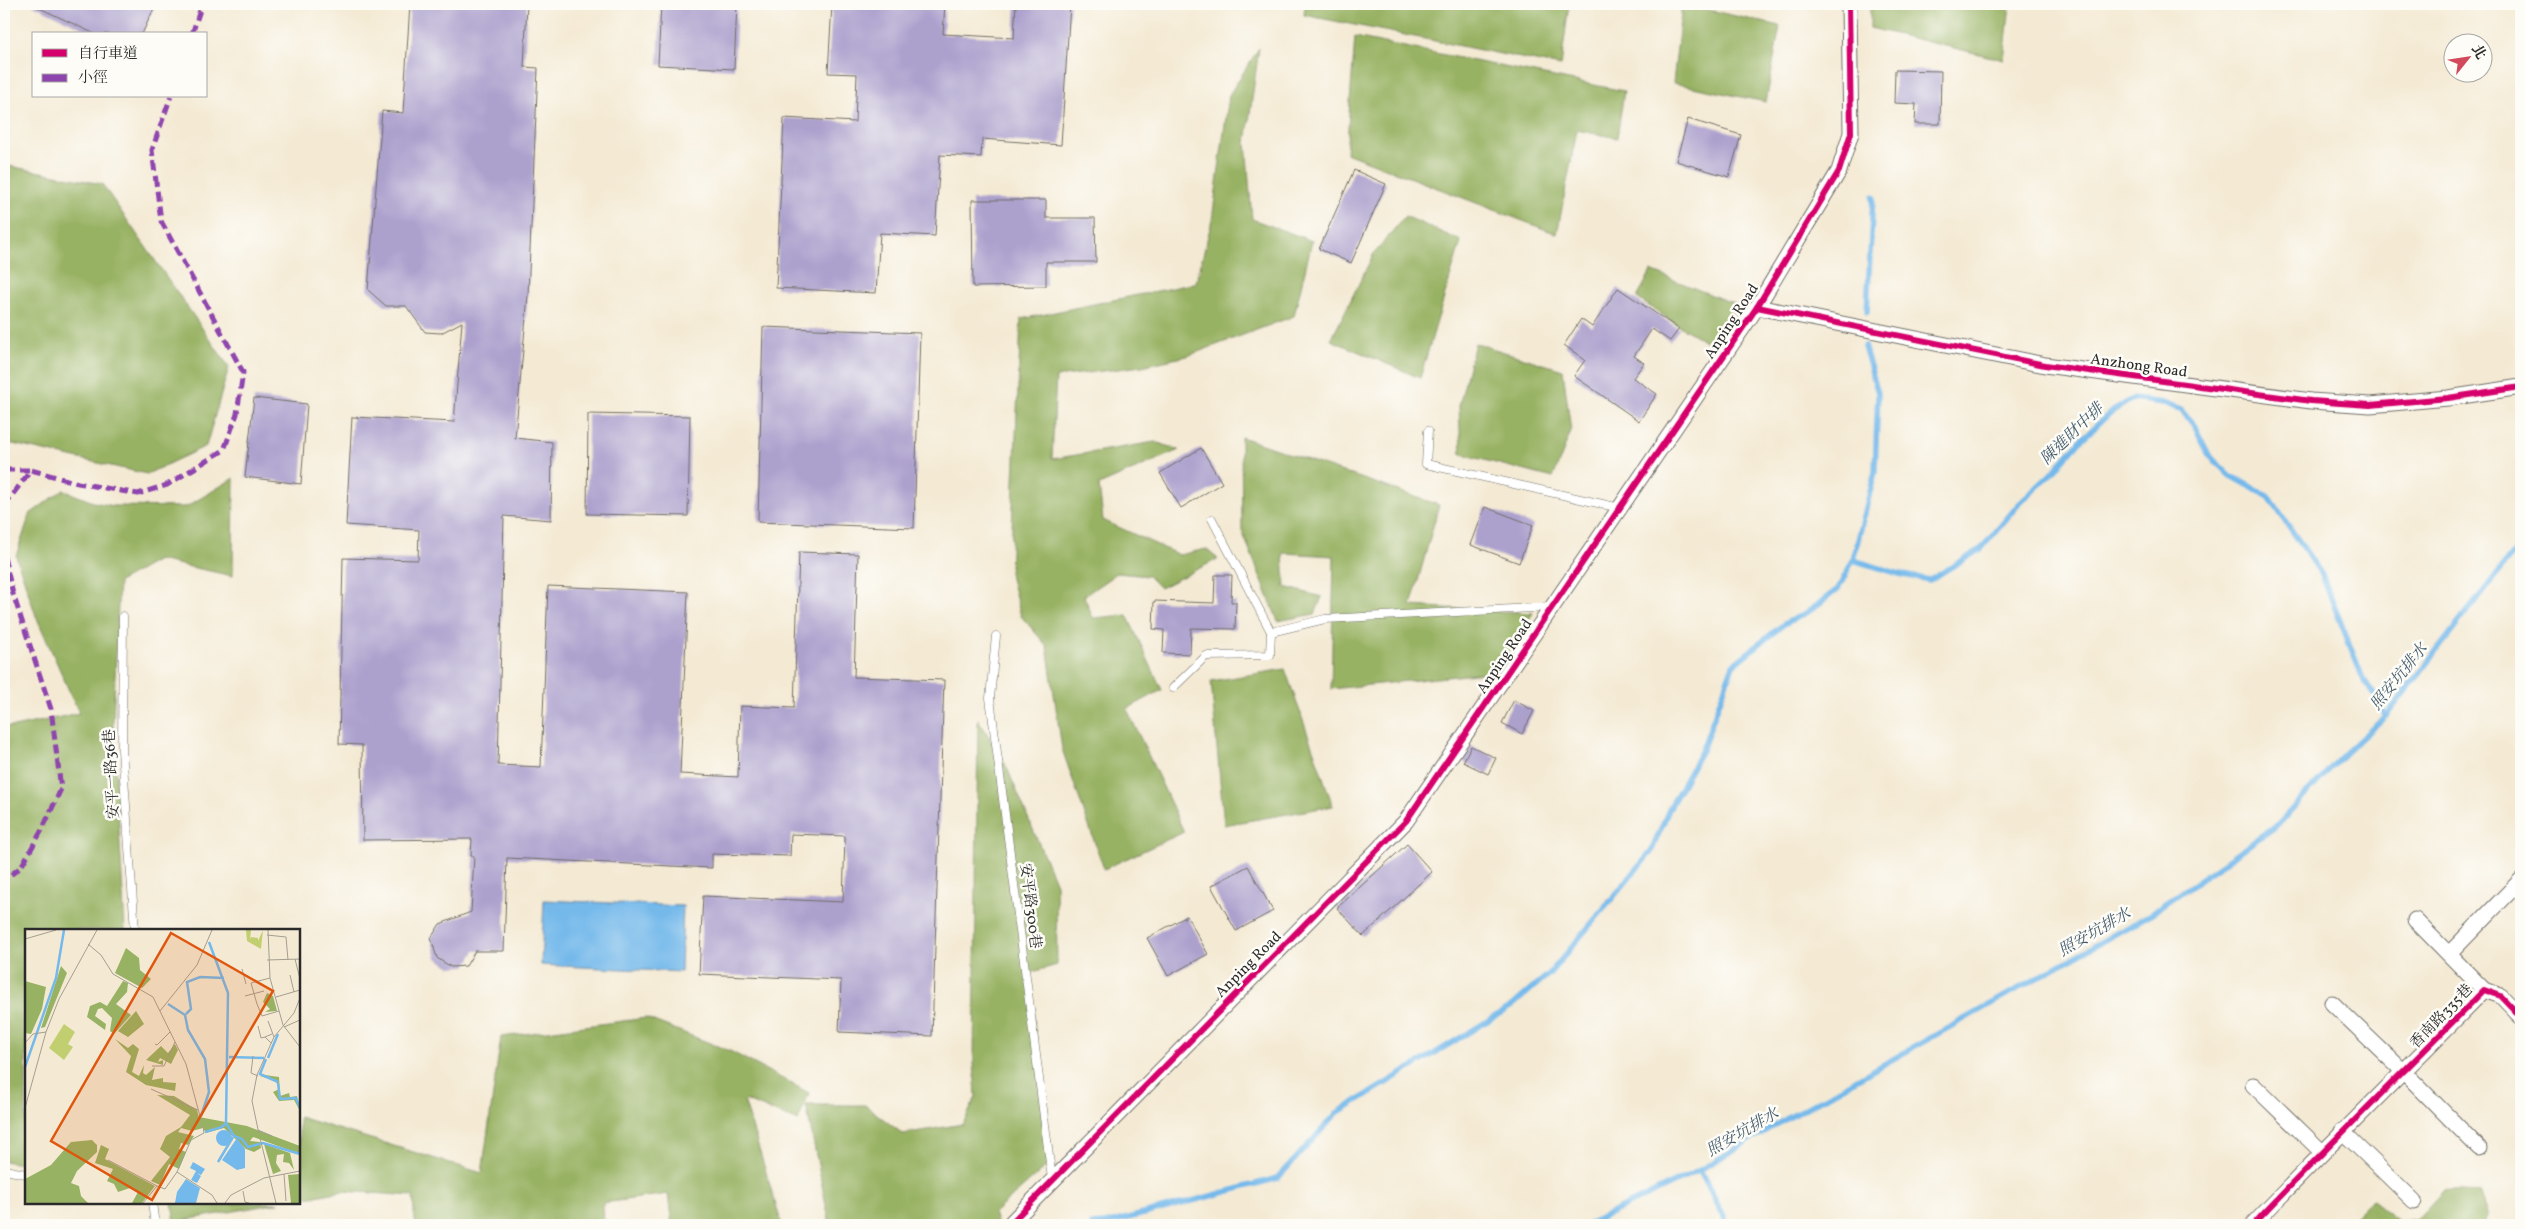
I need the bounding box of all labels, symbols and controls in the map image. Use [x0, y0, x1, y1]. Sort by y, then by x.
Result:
legend [32, 32, 208, 98]
north arrow [2442, 32, 2492, 82]
text: 北 [2466, 41, 2490, 63]
text: 自行車道 [78, 44, 138, 65]
text: 小徑 [78, 68, 108, 89]
street label: Anping Road [1700, 280, 1765, 364]
street label: Anzhong Road [2089, 349, 2189, 384]
water label: 陳進財中排 [2036, 397, 2110, 470]
street label: Anping Road [1472, 615, 1538, 698]
water label: 照安坑排水 [2366, 638, 2435, 715]
street label: 安平一路36巷 [100, 728, 125, 820]
street label: 安平路300巷 [1014, 862, 1045, 950]
water label: 照安坑排水 [2055, 902, 2137, 962]
street label: Anping Road [1211, 927, 1287, 1003]
inset map [25, 929, 300, 1204]
street label: 香南路335巷 [2406, 980, 2478, 1054]
water label: 照安坑排水 [1703, 1102, 1785, 1162]

